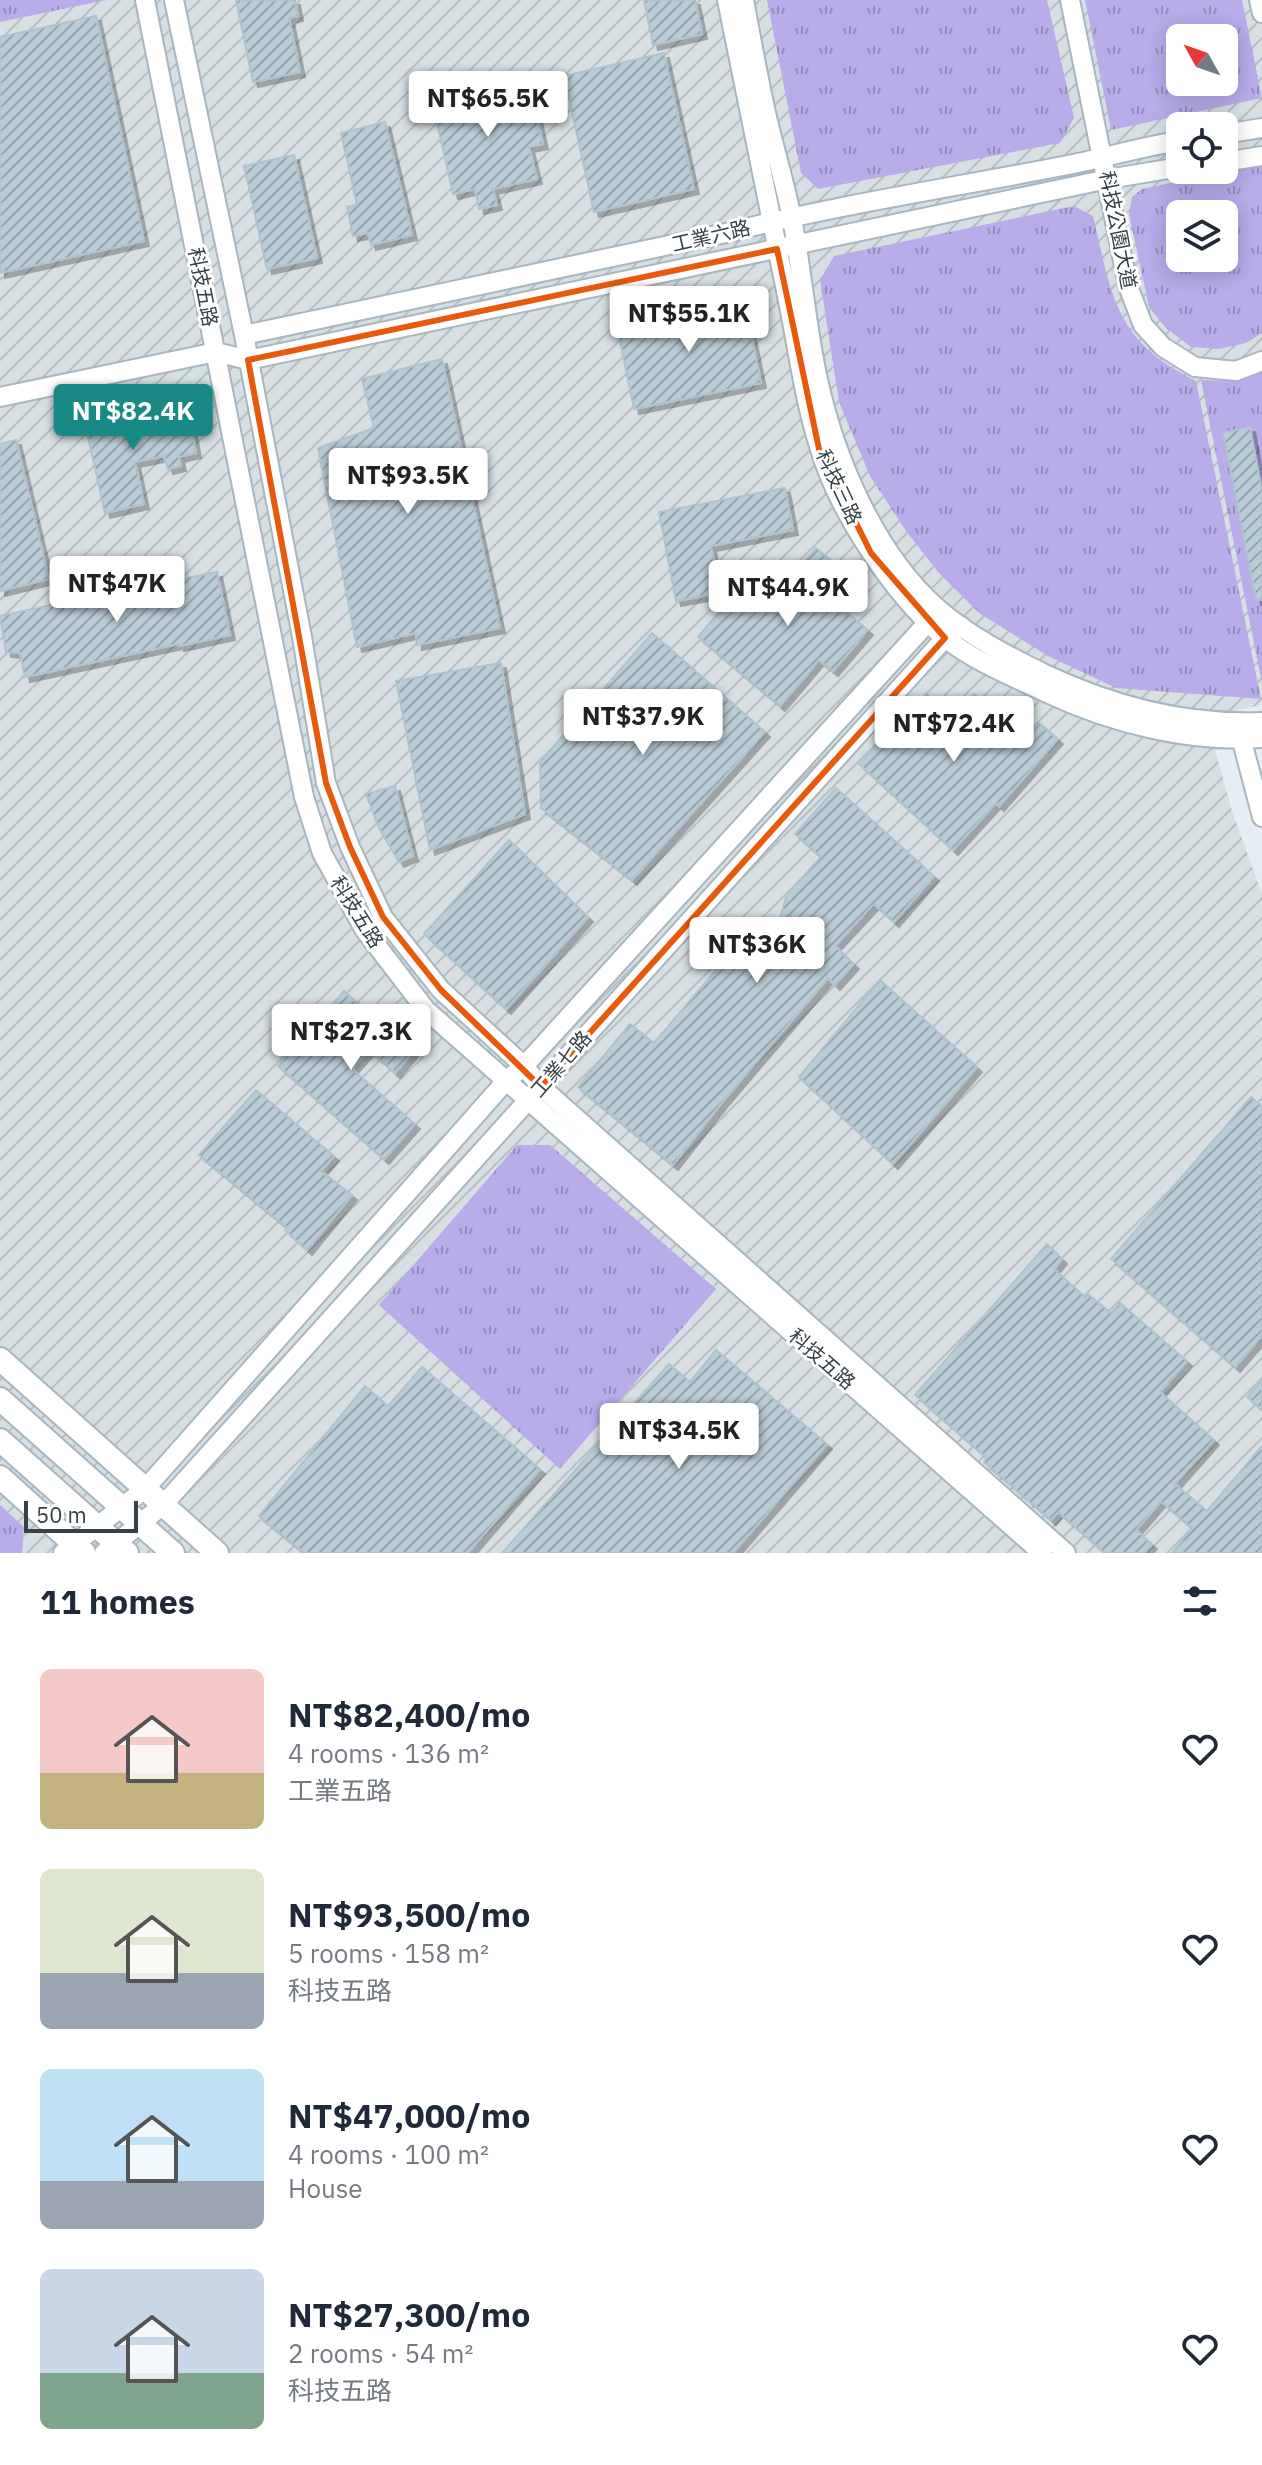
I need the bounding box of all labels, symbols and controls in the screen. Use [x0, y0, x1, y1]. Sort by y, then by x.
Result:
north arrow [1166, 24, 1238, 96]
map controls [1166, 24, 1238, 272]
pin: NT$65.5K [405, 71, 571, 139]
text: NT$65.5K [427, 80, 549, 114]
button: locate [1166, 112, 1238, 184]
street label: 科技公園大道 [1094, 168, 1143, 291]
button: layers [1166, 200, 1238, 272]
street label: 工業六路 [669, 213, 753, 258]
street label: 科技五路 [183, 245, 224, 329]
pin: NT$55.1K [606, 286, 772, 354]
text: NT$55.1K [628, 295, 750, 329]
pin: NT$82.4K [50, 384, 216, 452]
text: NT$82.4K [72, 393, 194, 427]
street label: 科技三路 [810, 445, 869, 529]
pin: NT$93.5K [325, 448, 491, 516]
text: NT$93.5K [347, 457, 469, 491]
pin: NT$47K [52, 556, 182, 624]
pin: NT$44.9K [705, 560, 871, 628]
text: NT$47K [68, 565, 166, 599]
text: NT$44.9K [727, 569, 849, 603]
pin: NT$37.9K [560, 689, 726, 757]
pin: NT$72.4K [871, 696, 1037, 764]
text: NT$37.9K [582, 698, 704, 732]
text: NT$72.4K [893, 705, 1015, 739]
street label: 科技五路 [325, 871, 390, 953]
pin: NT$36K [692, 917, 822, 985]
text: NT$36K [708, 926, 806, 960]
pin: NT$27.3K [268, 1004, 434, 1072]
text: NT$27.3K [290, 1013, 412, 1047]
street label: 工業七路 [524, 1025, 597, 1103]
street label: 科技五路 [783, 1322, 861, 1395]
pin: NT$34.5K [596, 1403, 762, 1471]
text: NT$34.5K [618, 1412, 740, 1446]
scale bar [24, 1497, 138, 1533]
text: 50 m [36, 1500, 87, 1529]
text: 11 homes [40, 1579, 195, 1623]
icon: filters [1178, 1579, 1222, 1623]
text: NT$82,400/mo [288, 1692, 530, 1736]
icon: home [104, 1701, 200, 1797]
icon: heart [1178, 1727, 1222, 1771]
text: 4 rooms · 136 m² [288, 1736, 489, 1770]
text: 工業五路 [288, 1773, 392, 1807]
text: NT$93,500/mo [288, 1892, 530, 1936]
icon: home [104, 1901, 200, 1997]
icon: heart [1178, 1927, 1222, 1971]
text: 5 rooms · 158 m² [288, 1936, 489, 1970]
text: 科技五路 [288, 1973, 392, 2007]
text: NT$47,000/mo [288, 2093, 530, 2137]
icon: home [104, 2101, 200, 2197]
icon: heart [1178, 2127, 1222, 2171]
text: 4 rooms · 100 m² [288, 2137, 489, 2171]
text: House [288, 2171, 363, 2205]
text: NT$27,300/mo [288, 2292, 530, 2336]
icon: home [104, 2301, 200, 2397]
icon: heart [1178, 2327, 1222, 2371]
text: 2 rooms · 54 m² [288, 2336, 473, 2370]
text: 科技五路 [288, 2373, 392, 2407]

